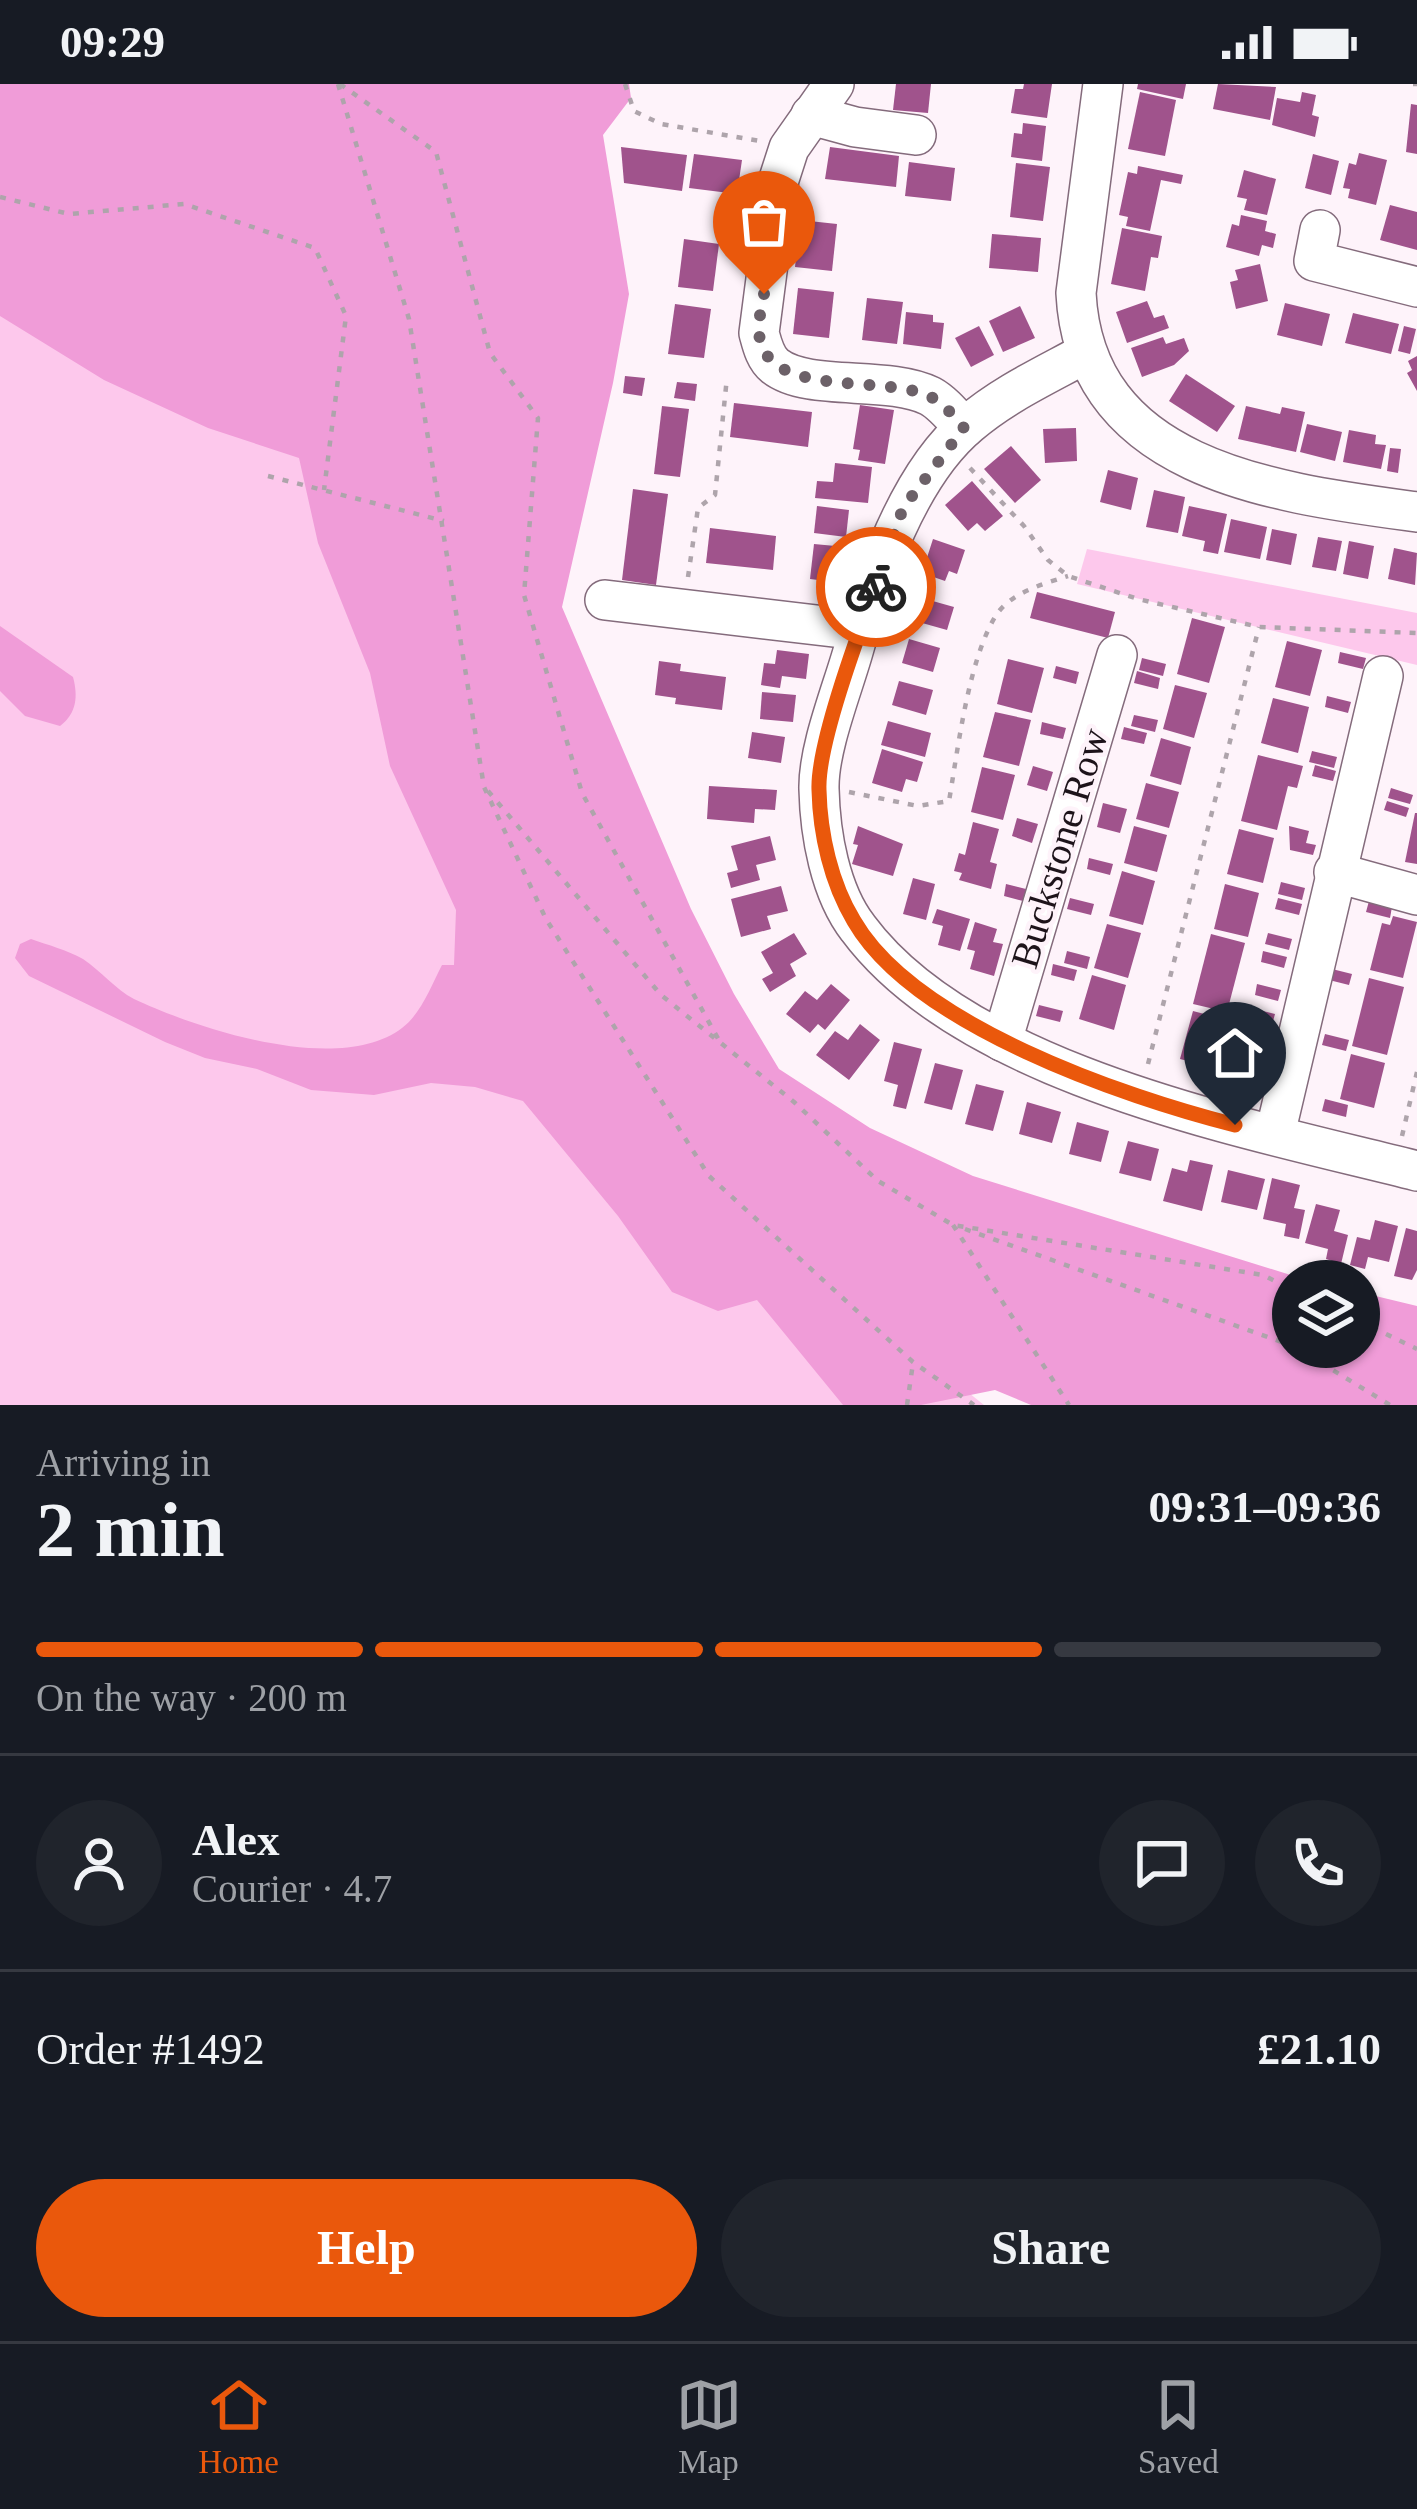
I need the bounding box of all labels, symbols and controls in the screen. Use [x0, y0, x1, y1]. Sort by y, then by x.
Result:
text: 09:29 [60, 17, 165, 67]
pin [713, 171, 815, 294]
icon: bag [731, 189, 797, 255]
courier [816, 527, 936, 647]
icon: bike [843, 554, 909, 620]
street label: Buckstone Row [1002, 723, 1116, 973]
pin [1184, 1002, 1286, 1125]
icon: home [1202, 1020, 1268, 1086]
map controls [1272, 1260, 1380, 1368]
button: layers [1272, 1260, 1380, 1368]
text: Arriving in [36, 1441, 210, 1484]
text: 09:31–09:36 [1149, 1482, 1381, 1532]
text: 2 min [36, 1486, 225, 1573]
text: On the way · 200 m [36, 1676, 347, 1719]
button: person [36, 1800, 162, 1926]
button: chat [1099, 1800, 1225, 1926]
button: phone [1255, 1800, 1381, 1926]
text: Alex [192, 1815, 279, 1865]
text: Courier · 4.7 [192, 1867, 392, 1910]
text: Order #1492 [36, 2024, 265, 2074]
text: £21.10 [1257, 2024, 1381, 2074]
button: Help [36, 2179, 697, 2317]
button: Share [721, 2179, 1381, 2317]
tab: Home [198, 2372, 279, 2481]
tab: Map [676, 2372, 742, 2481]
tab: Saved [1138, 2372, 1219, 2481]

